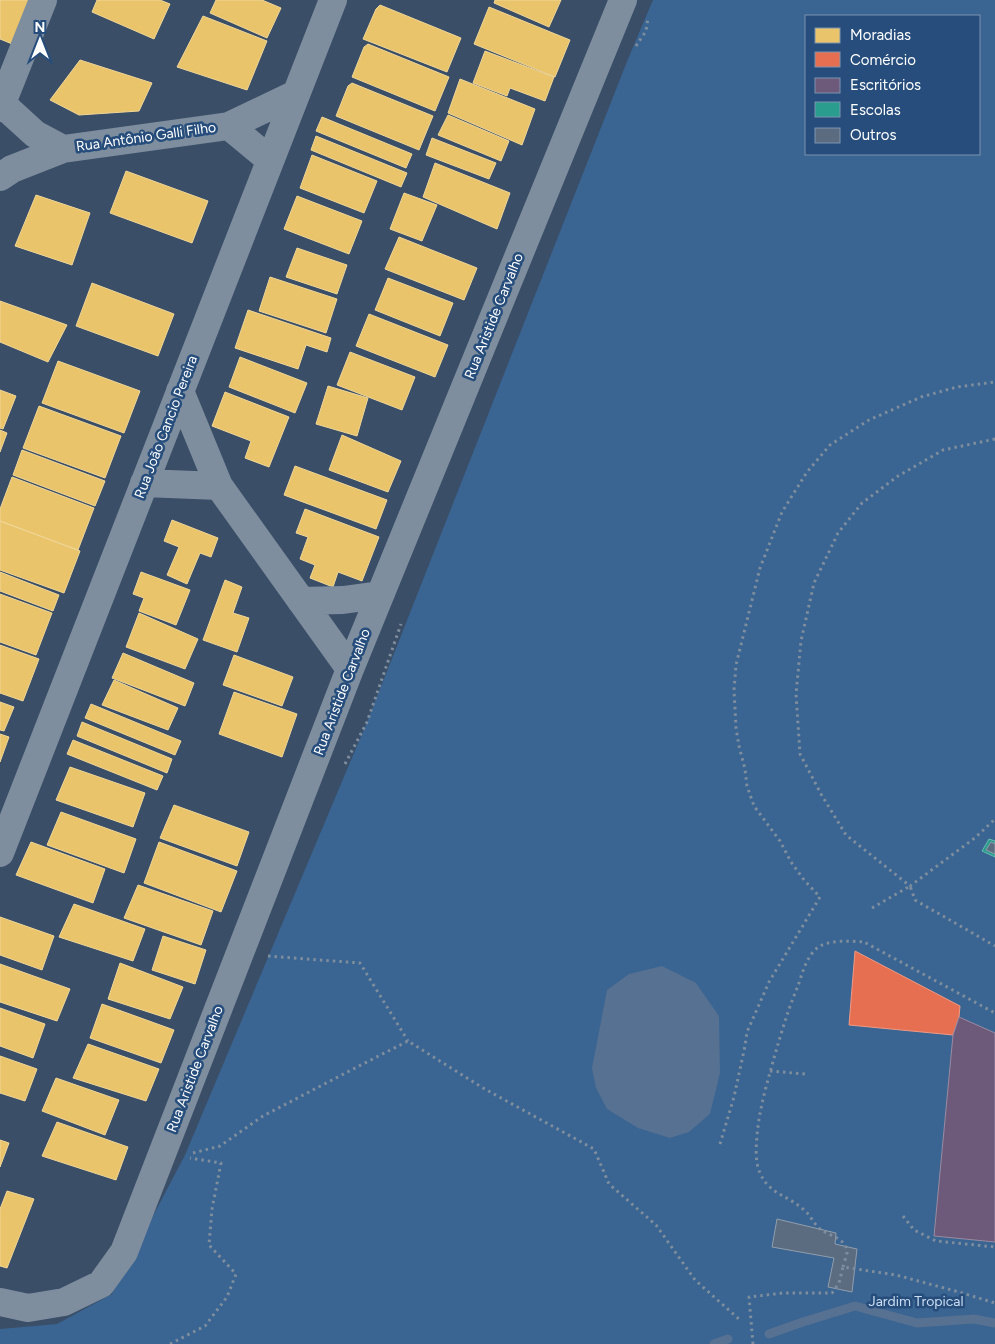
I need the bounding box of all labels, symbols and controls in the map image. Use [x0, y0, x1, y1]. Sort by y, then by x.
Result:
north arrow [15, 15, 65, 65]
legend [805, 15, 980, 155]
text: N [35, 19, 45, 36]
text: Moradias [850, 26, 911, 44]
text: Comércio [850, 51, 916, 69]
text: Escritórios [850, 76, 921, 94]
text: Escolas [850, 101, 901, 119]
street label: Rua Antônio Galli Filho [75, 119, 217, 155]
text: Outros [850, 126, 896, 144]
street label: Rua Aristide Carvalho [461, 251, 527, 381]
street label: Rua João Cancio Pereira [131, 353, 201, 501]
street label: Rua Aristide Carvalho [310, 626, 374, 758]
street label: Rua Aristide Carvalho [163, 1003, 227, 1135]
park label: Jardim Tropical [868, 1293, 964, 1310]

